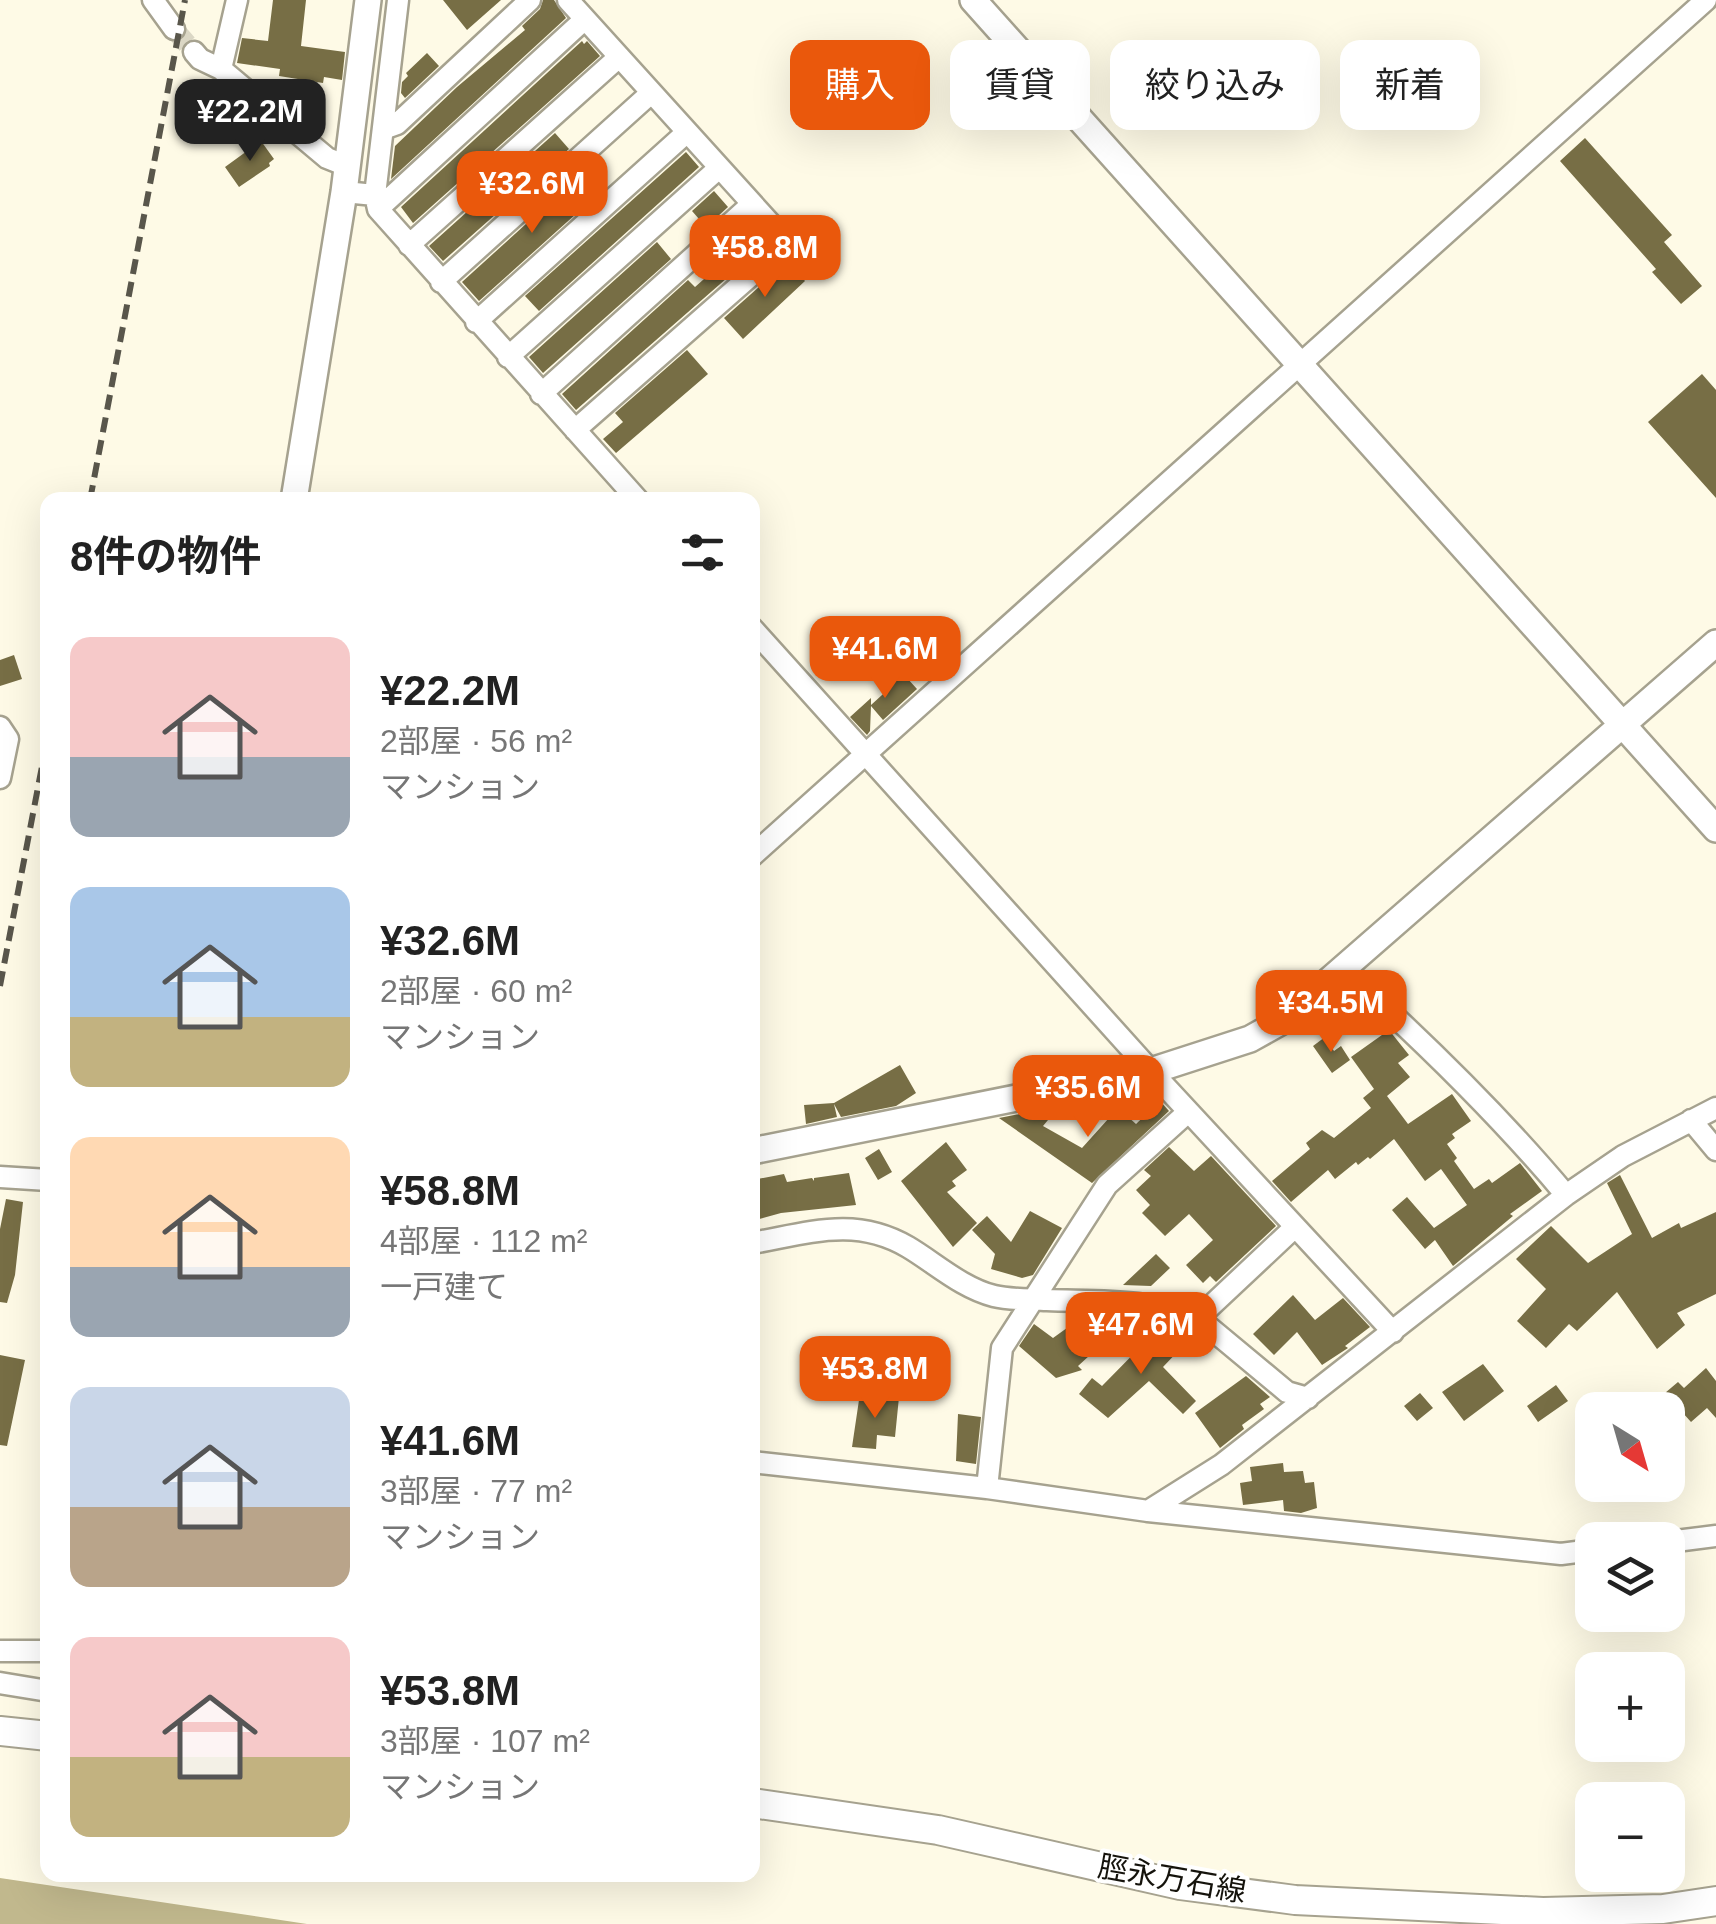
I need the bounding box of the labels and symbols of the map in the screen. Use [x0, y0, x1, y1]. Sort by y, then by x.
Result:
pin: ¥22.2M [169, 79, 331, 164]
pin: ¥32.6M [451, 151, 613, 236]
pin: ¥58.8M [684, 215, 846, 300]
pin: ¥41.6M [804, 616, 966, 701]
pin: ¥34.5M [1250, 970, 1412, 1055]
pin: ¥35.6M [1007, 1055, 1169, 1140]
pin: ¥47.6M [1060, 1292, 1222, 1377]
pin: ¥53.8M [794, 1336, 956, 1421]
north arrow [1575, 1392, 1685, 1502]
street label: 脛永万石線 [1095, 1849, 1249, 1908]

